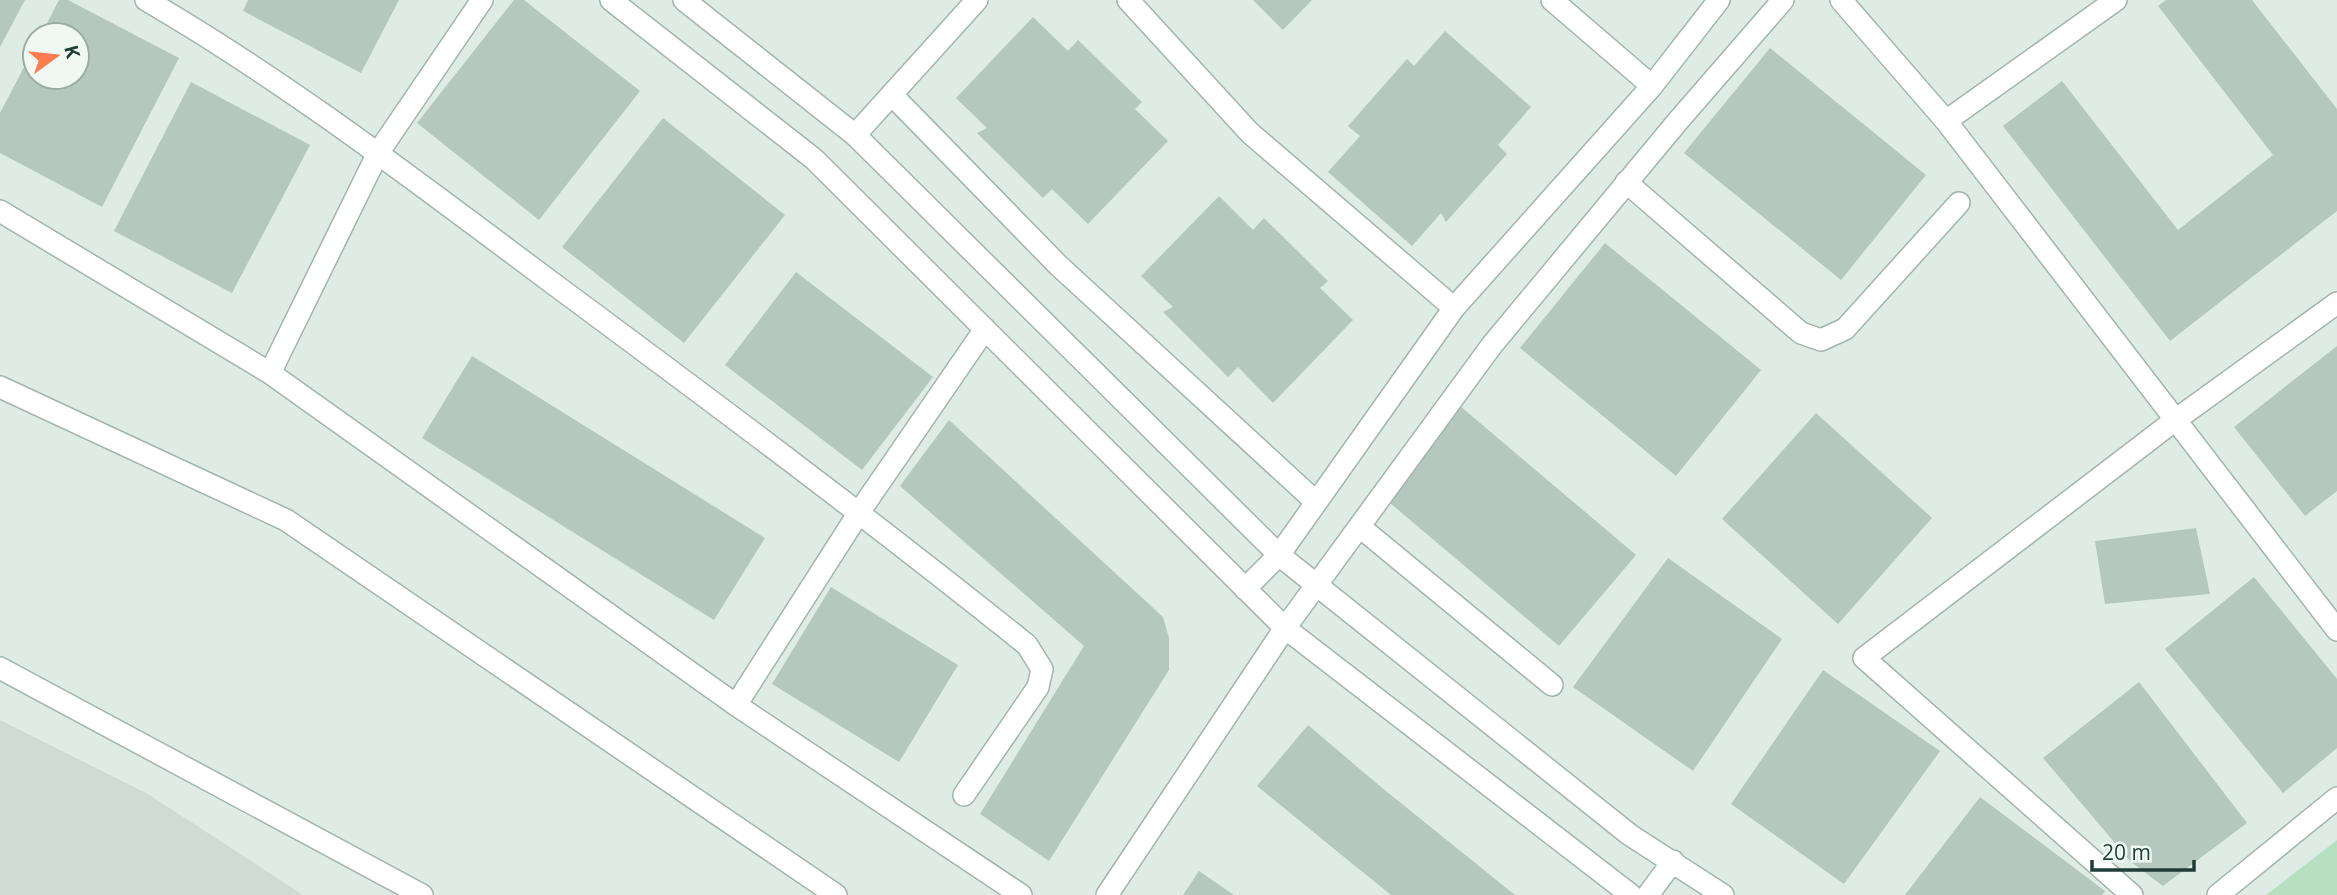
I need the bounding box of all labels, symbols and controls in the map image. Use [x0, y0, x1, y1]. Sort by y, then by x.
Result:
north arrow [21, 21, 91, 91]
text: K [58, 42, 87, 61]
scale bar [2092, 828, 2194, 872]
text: 20 m [2102, 838, 2151, 866]

